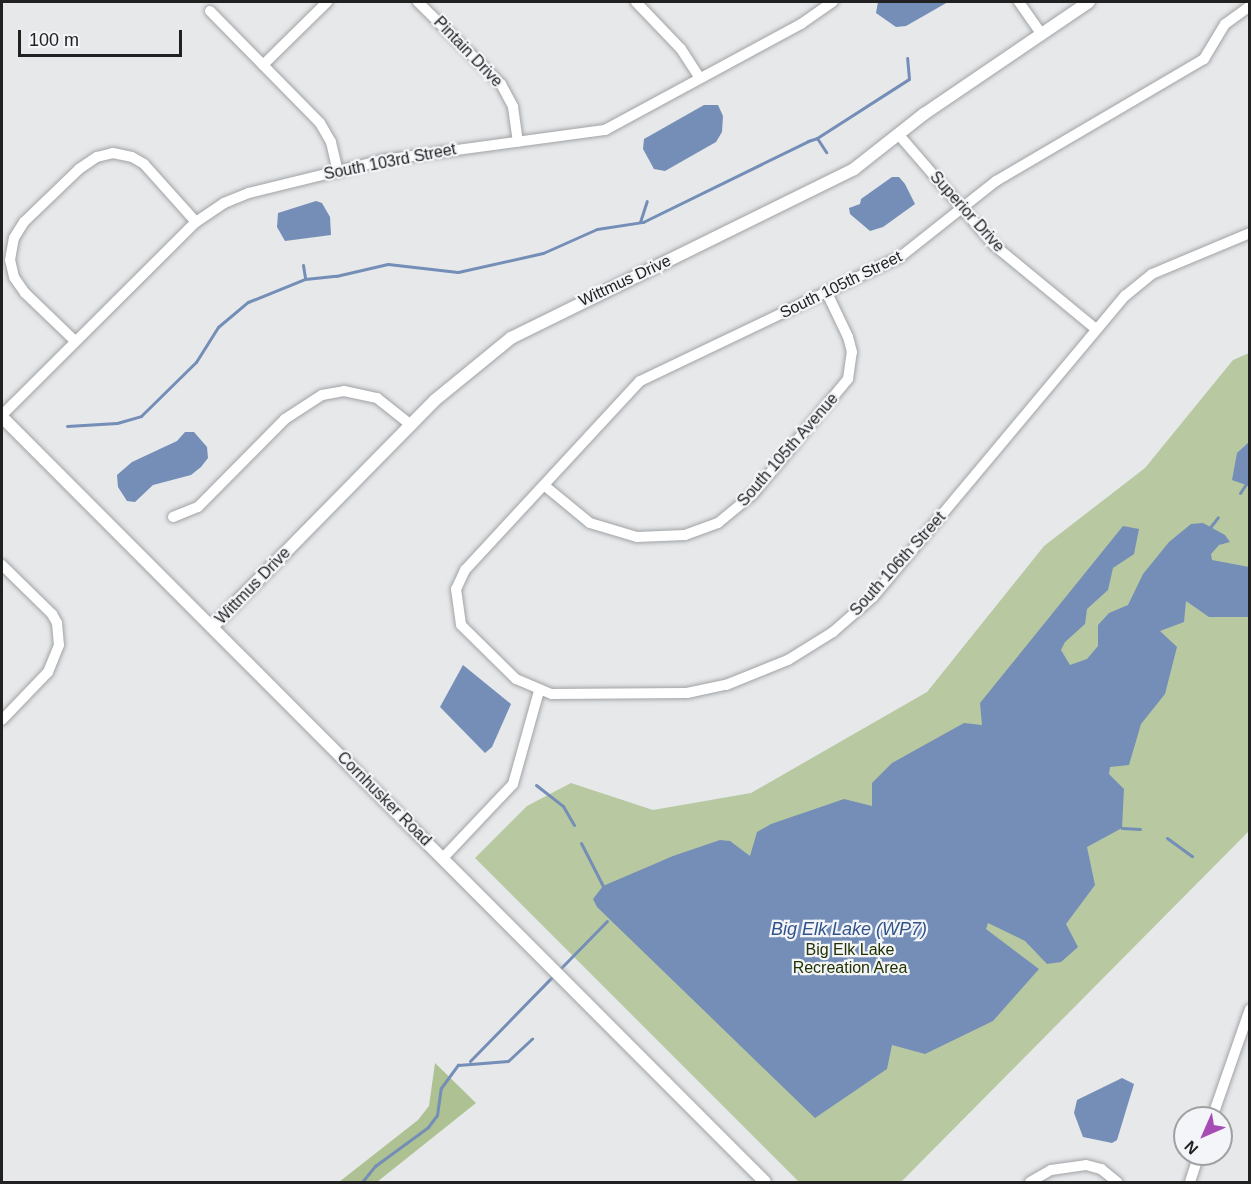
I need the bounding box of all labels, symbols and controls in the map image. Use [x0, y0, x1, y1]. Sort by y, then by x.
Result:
street label: Pintain Drive [430, 13, 506, 91]
scale bar [21, 18, 184, 56]
text: 100 m [29, 30, 79, 50]
street label: South 103rd Street [322, 140, 458, 184]
street label: Superior Drive [926, 168, 1008, 256]
street label: South 105th Street [777, 247, 905, 323]
street label: Wittmus Drive [576, 251, 674, 311]
street label: South 105th Avenue [733, 389, 843, 511]
street label: South 106th Street [846, 508, 950, 620]
street label: Wittmus Drive [212, 544, 294, 628]
street label: Cornhusker Road [333, 748, 435, 850]
water label: Big Elk Lake (WP7) [771, 918, 927, 940]
park label: Big Elk Lake Recreation Area [792, 940, 908, 978]
north arrow [1173, 1106, 1233, 1166]
text: N [1181, 1138, 1201, 1158]

